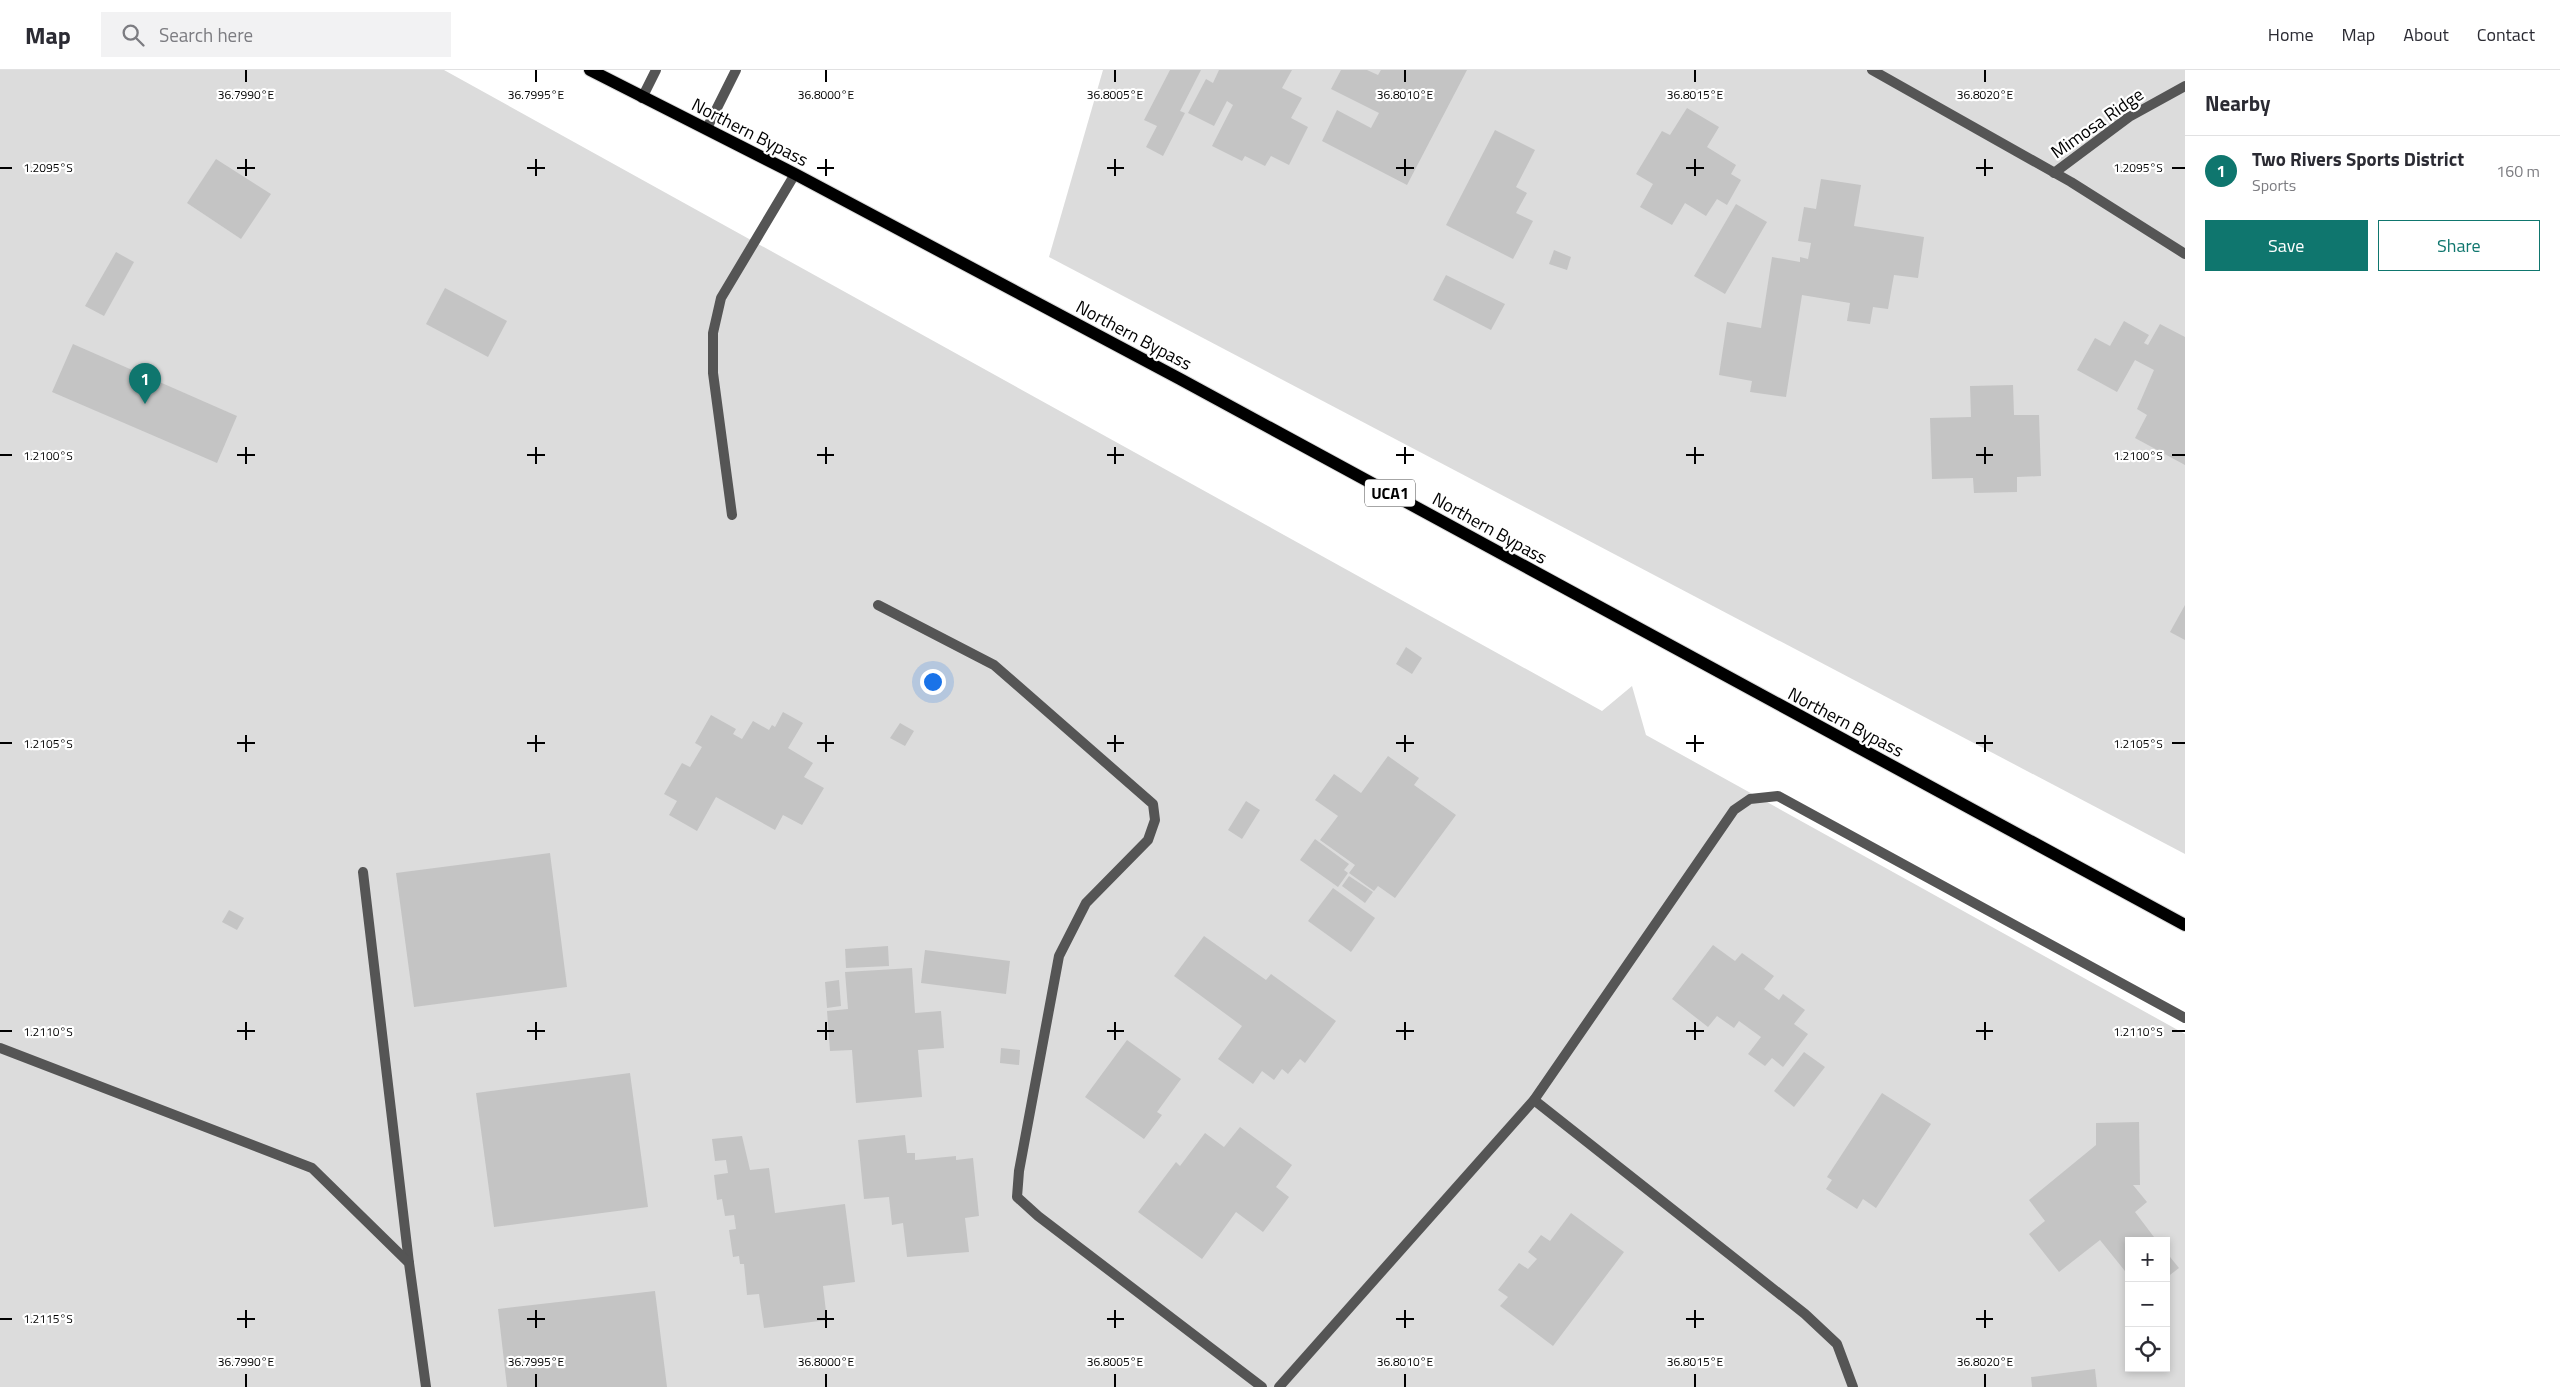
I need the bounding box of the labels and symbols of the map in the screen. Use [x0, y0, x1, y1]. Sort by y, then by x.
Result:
street label: Mimosa Ridge [2045, 81, 2149, 165]
text: 36.7990°E [218, 85, 274, 104]
text: 36.7995°E [508, 85, 564, 104]
text: 36.8000°E [798, 85, 854, 104]
text: 36.8005°E [1087, 85, 1143, 104]
text: 36.8010°E [1377, 85, 1433, 104]
text: 36.8015°E [1667, 85, 1723, 104]
text: 36.8020°E [1957, 85, 2013, 104]
street label: Northern Bypass [687, 91, 813, 173]
text: 1.2095°S [23, 158, 73, 177]
text: 1.2095°S [2113, 158, 2163, 177]
street label: Northern Bypass [1071, 293, 1197, 377]
pin: 1 [129, 363, 161, 404]
text: 1.2100°S [23, 446, 73, 465]
text: 1.2100°S [2113, 446, 2163, 465]
road number: UCA1 [1365, 479, 1415, 506]
street label: Northern Bypass [1428, 485, 1552, 571]
your location [920, 669, 946, 695]
street label: Northern Bypass [1783, 680, 1909, 764]
text: 1.2105°S [23, 734, 73, 753]
text: 1.2105°S [2113, 734, 2163, 753]
text: 1.2110°S [23, 1022, 73, 1041]
text: 1.2110°S [2113, 1022, 2163, 1041]
text: 1.2115°S [23, 1309, 73, 1328]
text: 36.7990°E [218, 1352, 274, 1371]
text: 36.7995°E [508, 1352, 564, 1371]
text: 36.8000°E [798, 1352, 854, 1371]
text: 36.8005°E [1087, 1352, 1143, 1371]
text: 36.8010°E [1377, 1352, 1433, 1371]
text: 36.8015°E [1667, 1352, 1723, 1371]
text: 36.8020°E [1957, 1352, 2013, 1371]

